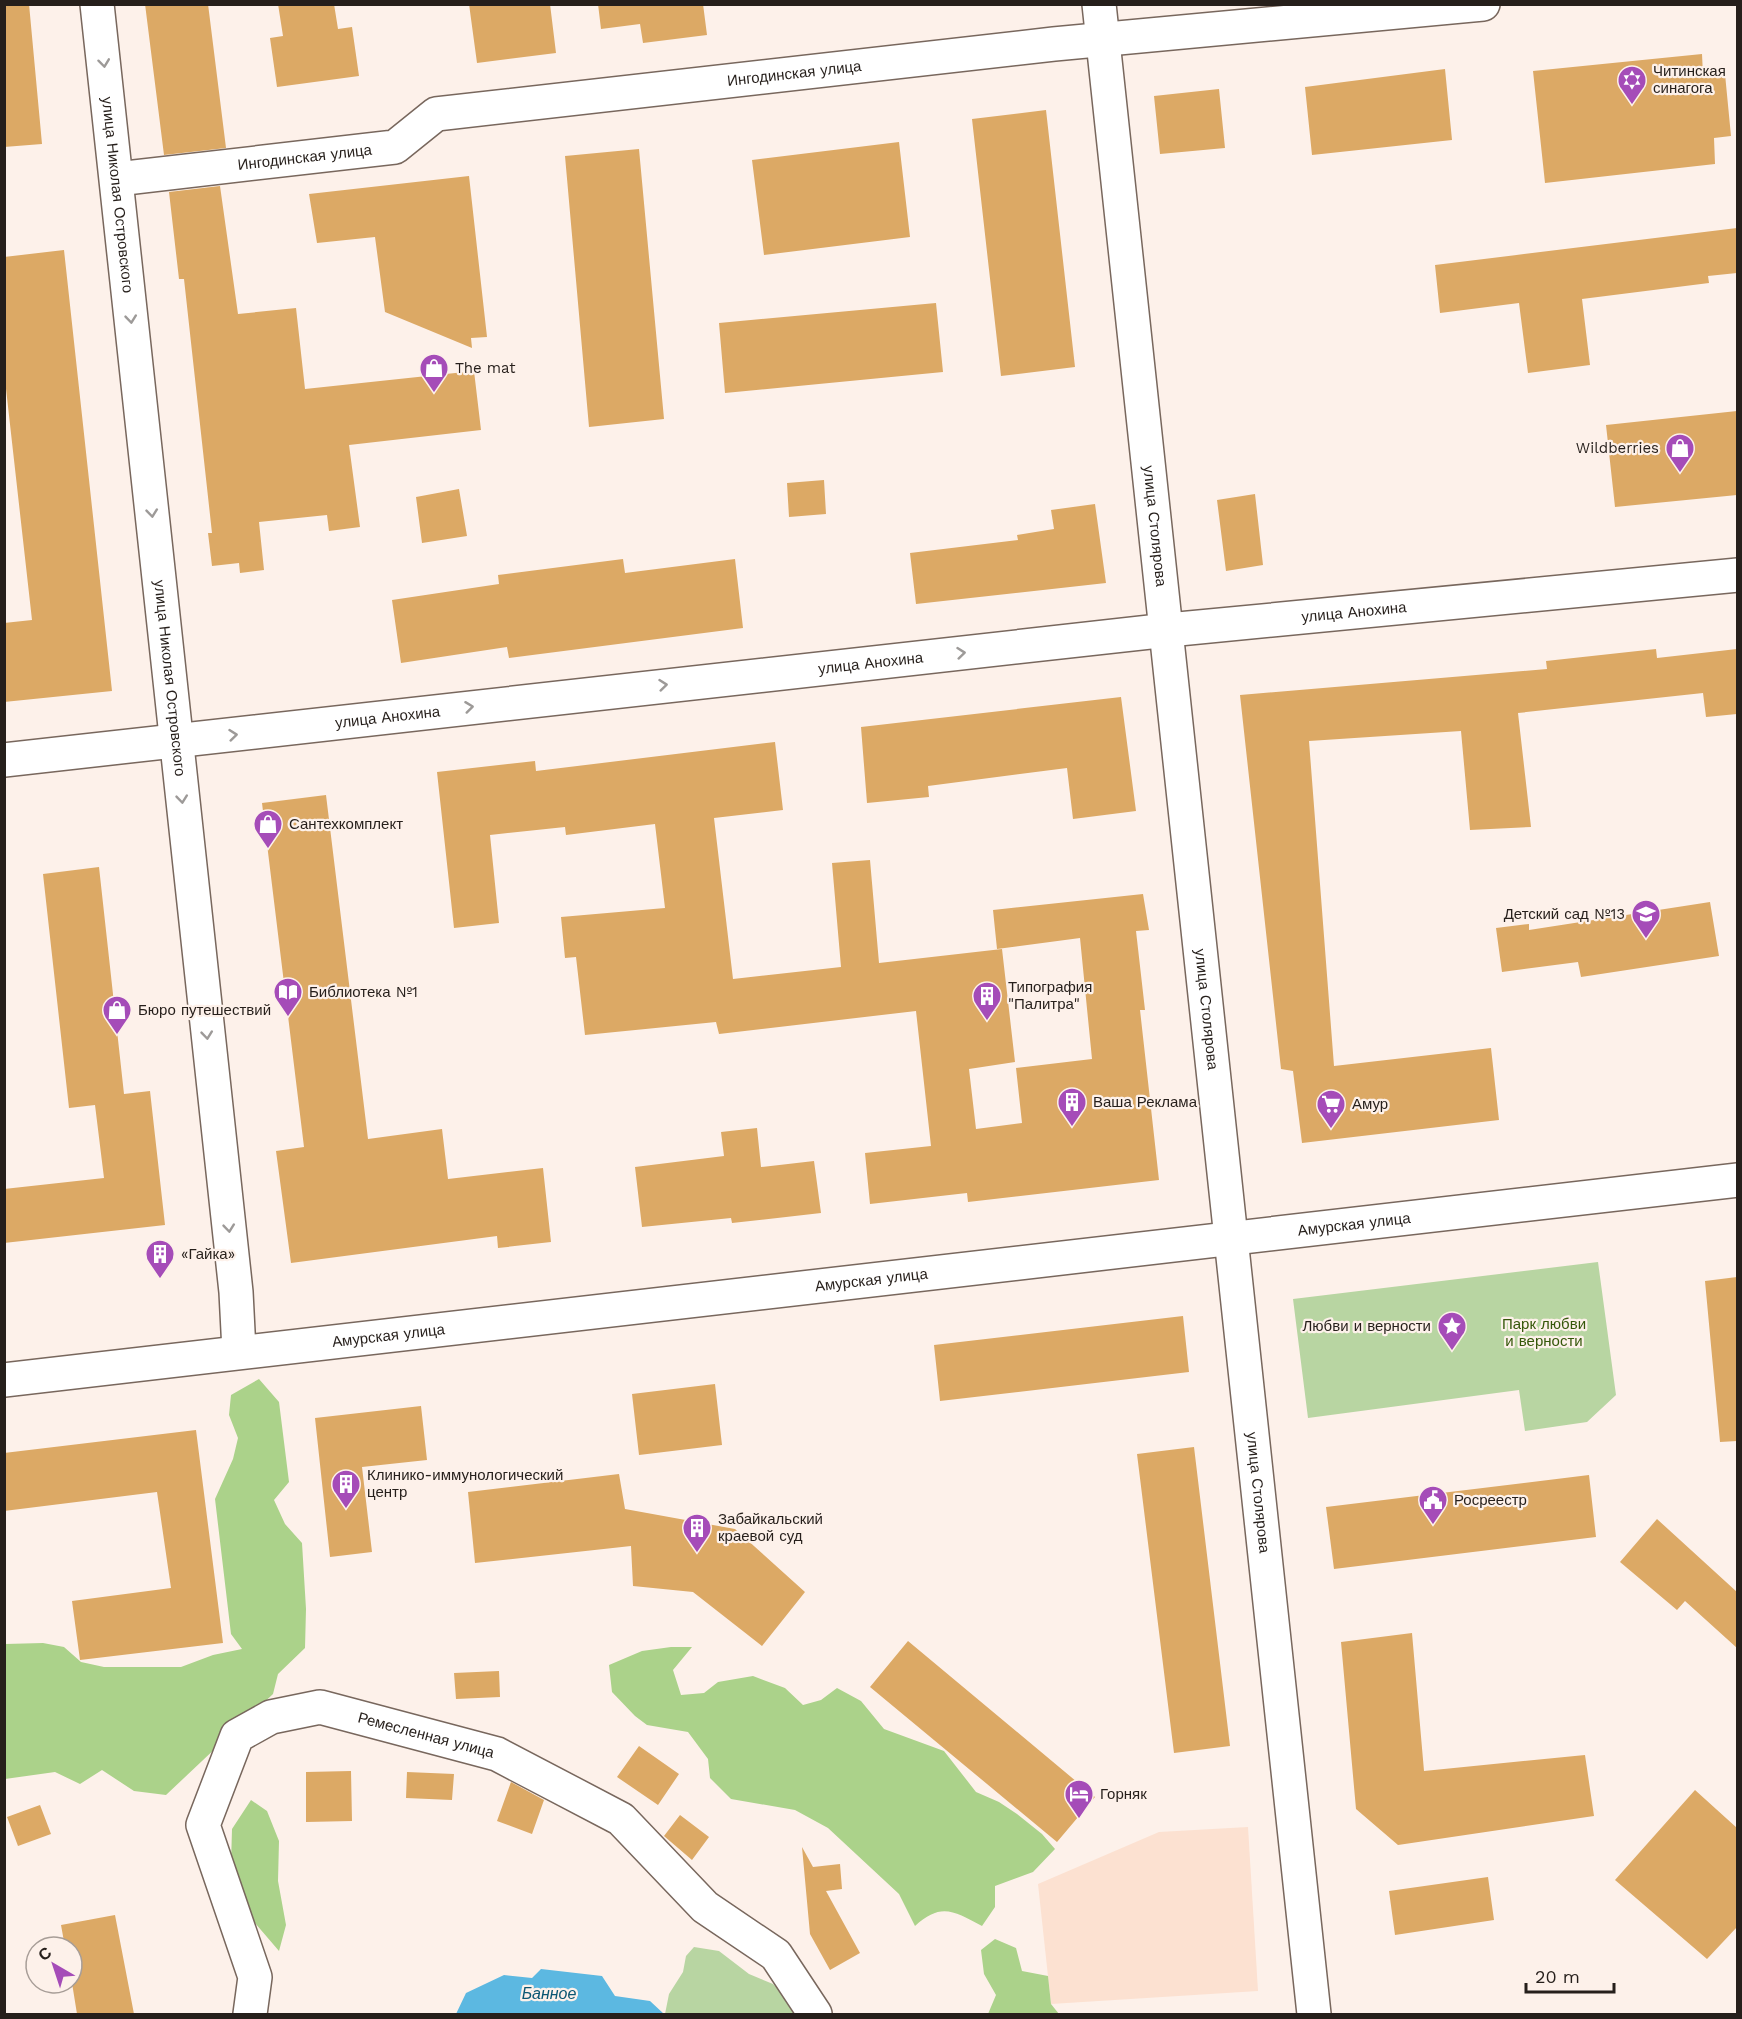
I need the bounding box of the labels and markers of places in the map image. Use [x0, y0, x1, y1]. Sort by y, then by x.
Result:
place label: Читинская синагога [1653, 62, 1726, 97]
synagogue icon: Читинская синагога [1616, 64, 1648, 106]
shop icon: The mat [418, 352, 450, 394]
place label: The mat [455, 359, 516, 377]
shop icon: Wildberries [1664, 432, 1696, 474]
place label: Wildberries [1576, 439, 1659, 457]
shop icon: Сантехкомплект [252, 808, 284, 850]
place label: Сантехкомплект [289, 815, 403, 833]
school or university icon: Детский сад №13 [1630, 898, 1662, 940]
place label: Детский сад №13 [1504, 905, 1625, 923]
library icon: Библиотека №1 [272, 976, 304, 1018]
place label: Типография "Палитра" [1008, 978, 1092, 1013]
building icon: Типография "Палитра" [971, 980, 1003, 1022]
place label: Библиотека №1 [309, 983, 418, 1001]
shop icon: Бюро путешествий [101, 994, 133, 1036]
place label: Бюро путешествий [138, 1001, 271, 1019]
building icon: Ваша Реклама [1056, 1086, 1088, 1128]
supermarket icon: Амур [1315, 1088, 1347, 1130]
place label: Ваша Реклама [1093, 1093, 1198, 1111]
place label: Амур [1352, 1095, 1388, 1113]
building icon: «Гайка» [144, 1238, 176, 1280]
place label: «Гайка» [181, 1245, 235, 1263]
place icon: Любви и верности [1436, 1310, 1468, 1352]
place label: Любви и верности [1302, 1317, 1431, 1335]
place label: Клинико-иммунологический центр [367, 1466, 563, 1501]
building icon: Клинико-иммунологический центр [330, 1468, 362, 1510]
public building icon: Росреестр [1417, 1484, 1449, 1526]
place label: Росреестр [1454, 1491, 1527, 1509]
place label: Забайкальский краевой суд [718, 1510, 823, 1545]
building icon: Забайкальский краевой суд [681, 1512, 713, 1554]
hotel icon: Горняк [1063, 1778, 1095, 1820]
place label: Горняк [1100, 1785, 1147, 1803]

